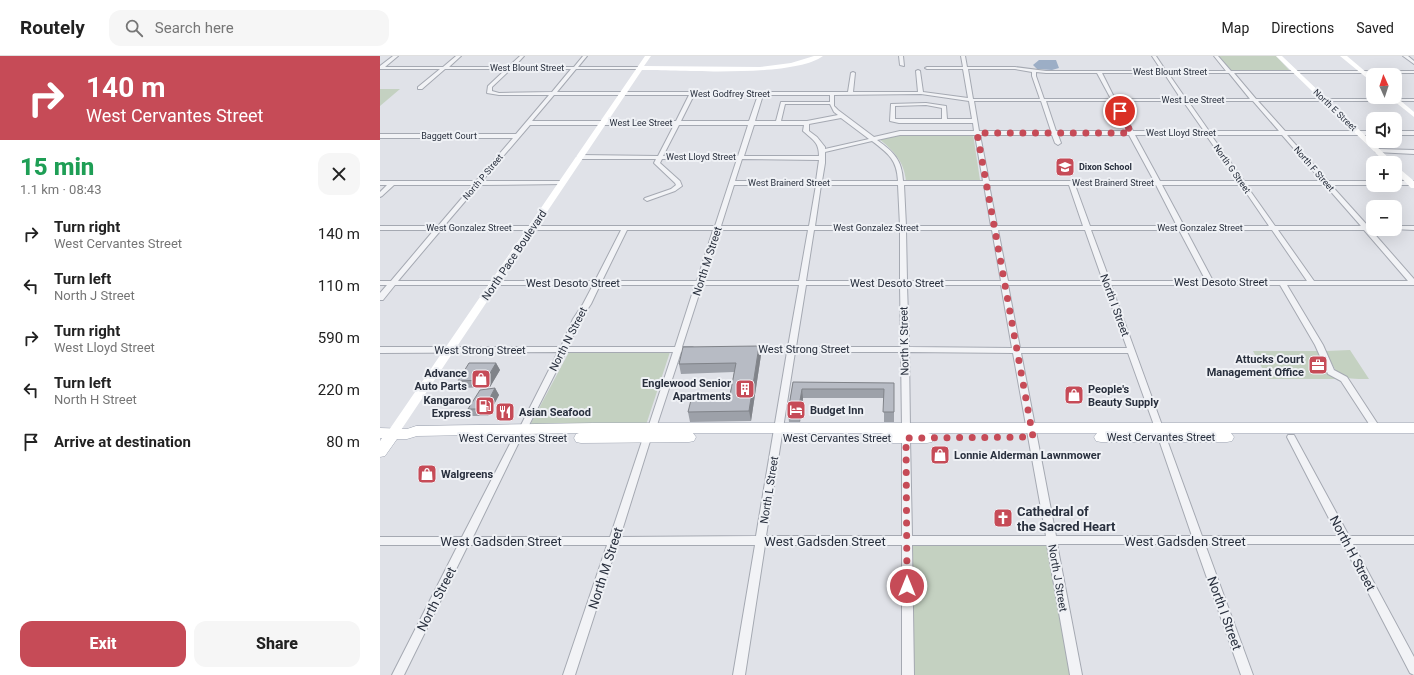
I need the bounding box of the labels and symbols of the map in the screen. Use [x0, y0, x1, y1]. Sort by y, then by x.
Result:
street label: West Blount Street [490, 63, 564, 73]
street label: West Blount Street [1133, 67, 1207, 77]
north arrow [1366, 68, 1402, 104]
street label: North E Street [1311, 87, 1359, 133]
street label: West Godfrey Street [690, 89, 770, 99]
pin [1103, 94, 1137, 128]
street label: West Lee Street [1162, 95, 1224, 105]
street label: West Lee Street [610, 118, 672, 128]
street label: West Lloyd Street [1146, 128, 1216, 138]
street label: Baggett Court [421, 131, 477, 141]
street label: North G Street [1212, 143, 1252, 195]
street label: North F Street [1292, 145, 1336, 193]
street label: North P Street [461, 152, 505, 202]
street label: West Lloyd Street [666, 152, 736, 162]
school or university icon: Dixon School [1054, 156, 1076, 178]
place label: Dixon School [1079, 162, 1132, 172]
street label: West Brainerd Street [748, 178, 830, 188]
street label: West Brainerd Street [1072, 178, 1154, 188]
street label: North Pace Boulevard [479, 208, 550, 303]
street label: West Gonzalez Street [426, 223, 512, 233]
street label: West Gonzalez Street [833, 223, 919, 233]
street label: West Gonzalez Street [1157, 223, 1243, 233]
street label: North M Street [690, 225, 725, 297]
street label: North I Street [1097, 272, 1132, 338]
street label: West Desoto Street [1174, 276, 1268, 289]
street label: West Desoto Street [526, 277, 620, 290]
street label: West Desoto Street [850, 277, 944, 290]
street label: North N Street [547, 305, 590, 373]
street label: North K Street [897, 306, 912, 376]
street label: West Strong Street [758, 343, 850, 356]
street label: West Strong Street [434, 344, 526, 357]
place label: Attucks Court Management Office [1207, 353, 1304, 379]
office icon: Attucks Court Management Office [1307, 354, 1329, 376]
place label: Advance Auto Parts [414, 367, 467, 393]
shop icon: Advance Auto Parts [470, 368, 492, 390]
place label: Englewood Senior Apartments [642, 377, 731, 403]
building icon: Englewood Senior Apartments [734, 378, 756, 400]
place label: People's Beauty Supply [1088, 383, 1159, 409]
shop icon: People's Beauty Supply [1063, 384, 1085, 406]
place label: Kangaroo Express [424, 394, 471, 420]
fuel station icon: Kangaroo Express [474, 395, 496, 417]
hotel icon: Budget Inn [785, 399, 807, 421]
restaurant icon: Asian Seafood [494, 401, 516, 423]
place label: Budget Inn [810, 404, 864, 417]
place label: Asian Seafood [519, 406, 591, 419]
street label: West Cervantes Street [1107, 431, 1216, 444]
street label: West Cervantes Street [459, 432, 568, 445]
street label: West Cervantes Street [783, 432, 892, 445]
shop icon: Lonnie Alderman Lawnmower [929, 444, 951, 466]
place label: Lonnie Alderman Lawnmower [954, 449, 1101, 462]
street label: North L Street [758, 455, 781, 525]
shop icon: Walgreens [416, 463, 438, 485]
place label: Walgreens [441, 468, 494, 481]
place label: Cathedral of the Sacred Heart [1017, 504, 1116, 534]
church icon: Cathedral of the Sacred Heart [992, 507, 1014, 529]
street label: North H Street [1326, 513, 1379, 593]
street label: North M Street [585, 525, 626, 611]
street label: West Gadsden Street [440, 534, 562, 549]
street label: West Gadsden Street [764, 534, 886, 549]
street label: West Gadsden Street [1124, 534, 1246, 549]
street label: North J Street [1045, 543, 1070, 613]
street label: North Street [414, 564, 459, 634]
position arrow [886, 565, 928, 607]
street label: North I Street [1204, 574, 1245, 652]

